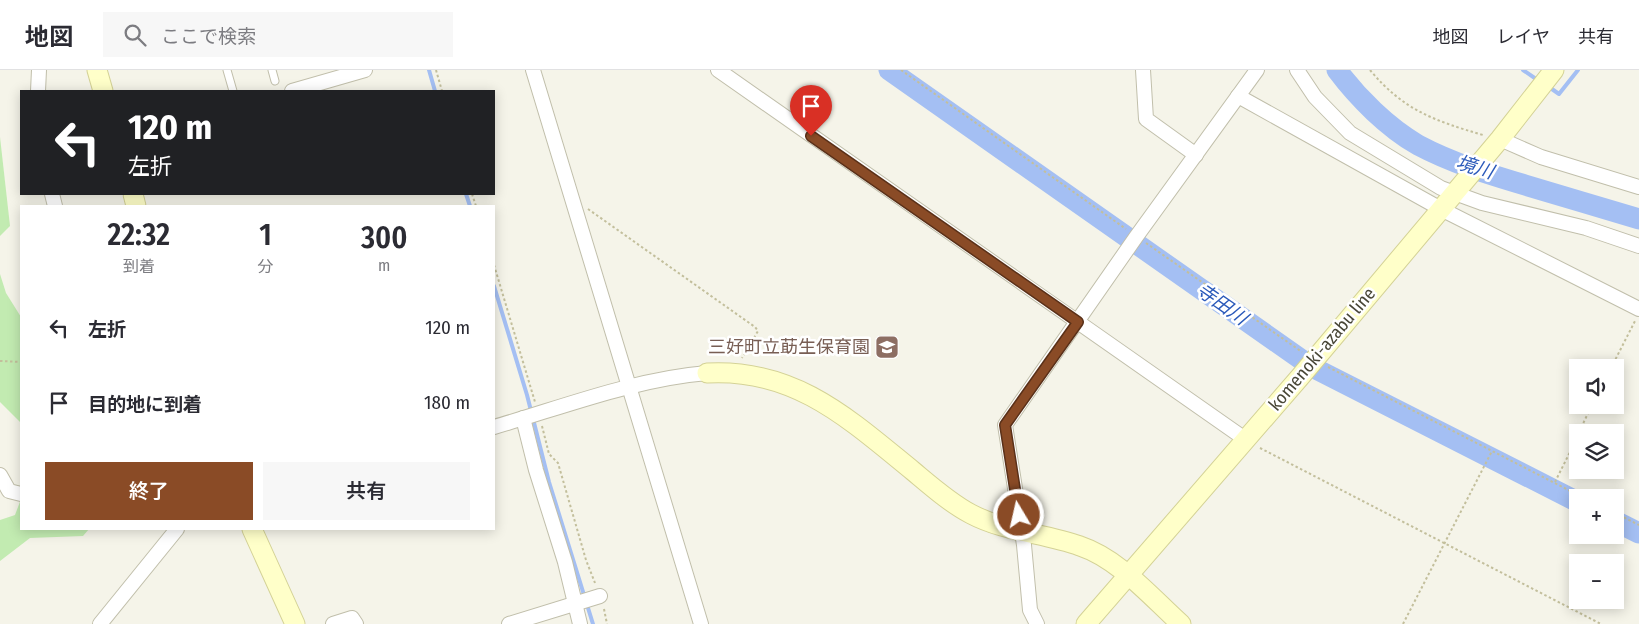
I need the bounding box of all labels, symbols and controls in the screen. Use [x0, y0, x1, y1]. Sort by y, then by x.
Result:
search box [103, 12, 453, 57]
icon: search [121, 21, 149, 49]
text: 地図 [25, 23, 73, 51]
text: ここで検索 [161, 25, 256, 48]
text: 地図 [1433, 26, 1469, 48]
text: レイヤ [1497, 26, 1550, 48]
text: 共有 [1578, 26, 1614, 48]
pin [790, 85, 832, 136]
icon: arrive [797, 92, 825, 120]
text: 120 m [128, 106, 212, 148]
icon: left [45, 110, 110, 175]
water label: 境川 [1453, 150, 1498, 184]
text: 左折 [128, 153, 172, 180]
text: 22:32 [108, 217, 170, 253]
text: 1 [259, 217, 272, 253]
text: 300 [361, 220, 407, 256]
text: m [378, 256, 390, 275]
text: 到着 [123, 257, 155, 276]
text: 分 [257, 257, 273, 276]
water label: 寺田川 [1192, 278, 1254, 331]
street label: komenoki-azabu line [1264, 283, 1380, 415]
icon: left [45, 314, 73, 342]
text: 120 m [425, 316, 470, 339]
text: 左折 [88, 318, 126, 341]
school or university icon: 三好町立莇生保育園 [874, 334, 900, 360]
place label: 三好町立莇生保育園 [708, 336, 870, 358]
map controls [1569, 359, 1624, 609]
button: sound [1569, 359, 1624, 414]
icon: arrive [45, 389, 73, 417]
text: 180 m [424, 391, 470, 414]
text: 目的地に到着 [88, 393, 202, 416]
button: layers [1569, 424, 1624, 479]
button: 終了 [45, 462, 253, 520]
button: 共有 [263, 462, 470, 520]
position arrow [992, 488, 1044, 540]
button: + [1569, 489, 1624, 544]
button: − [1569, 554, 1624, 609]

